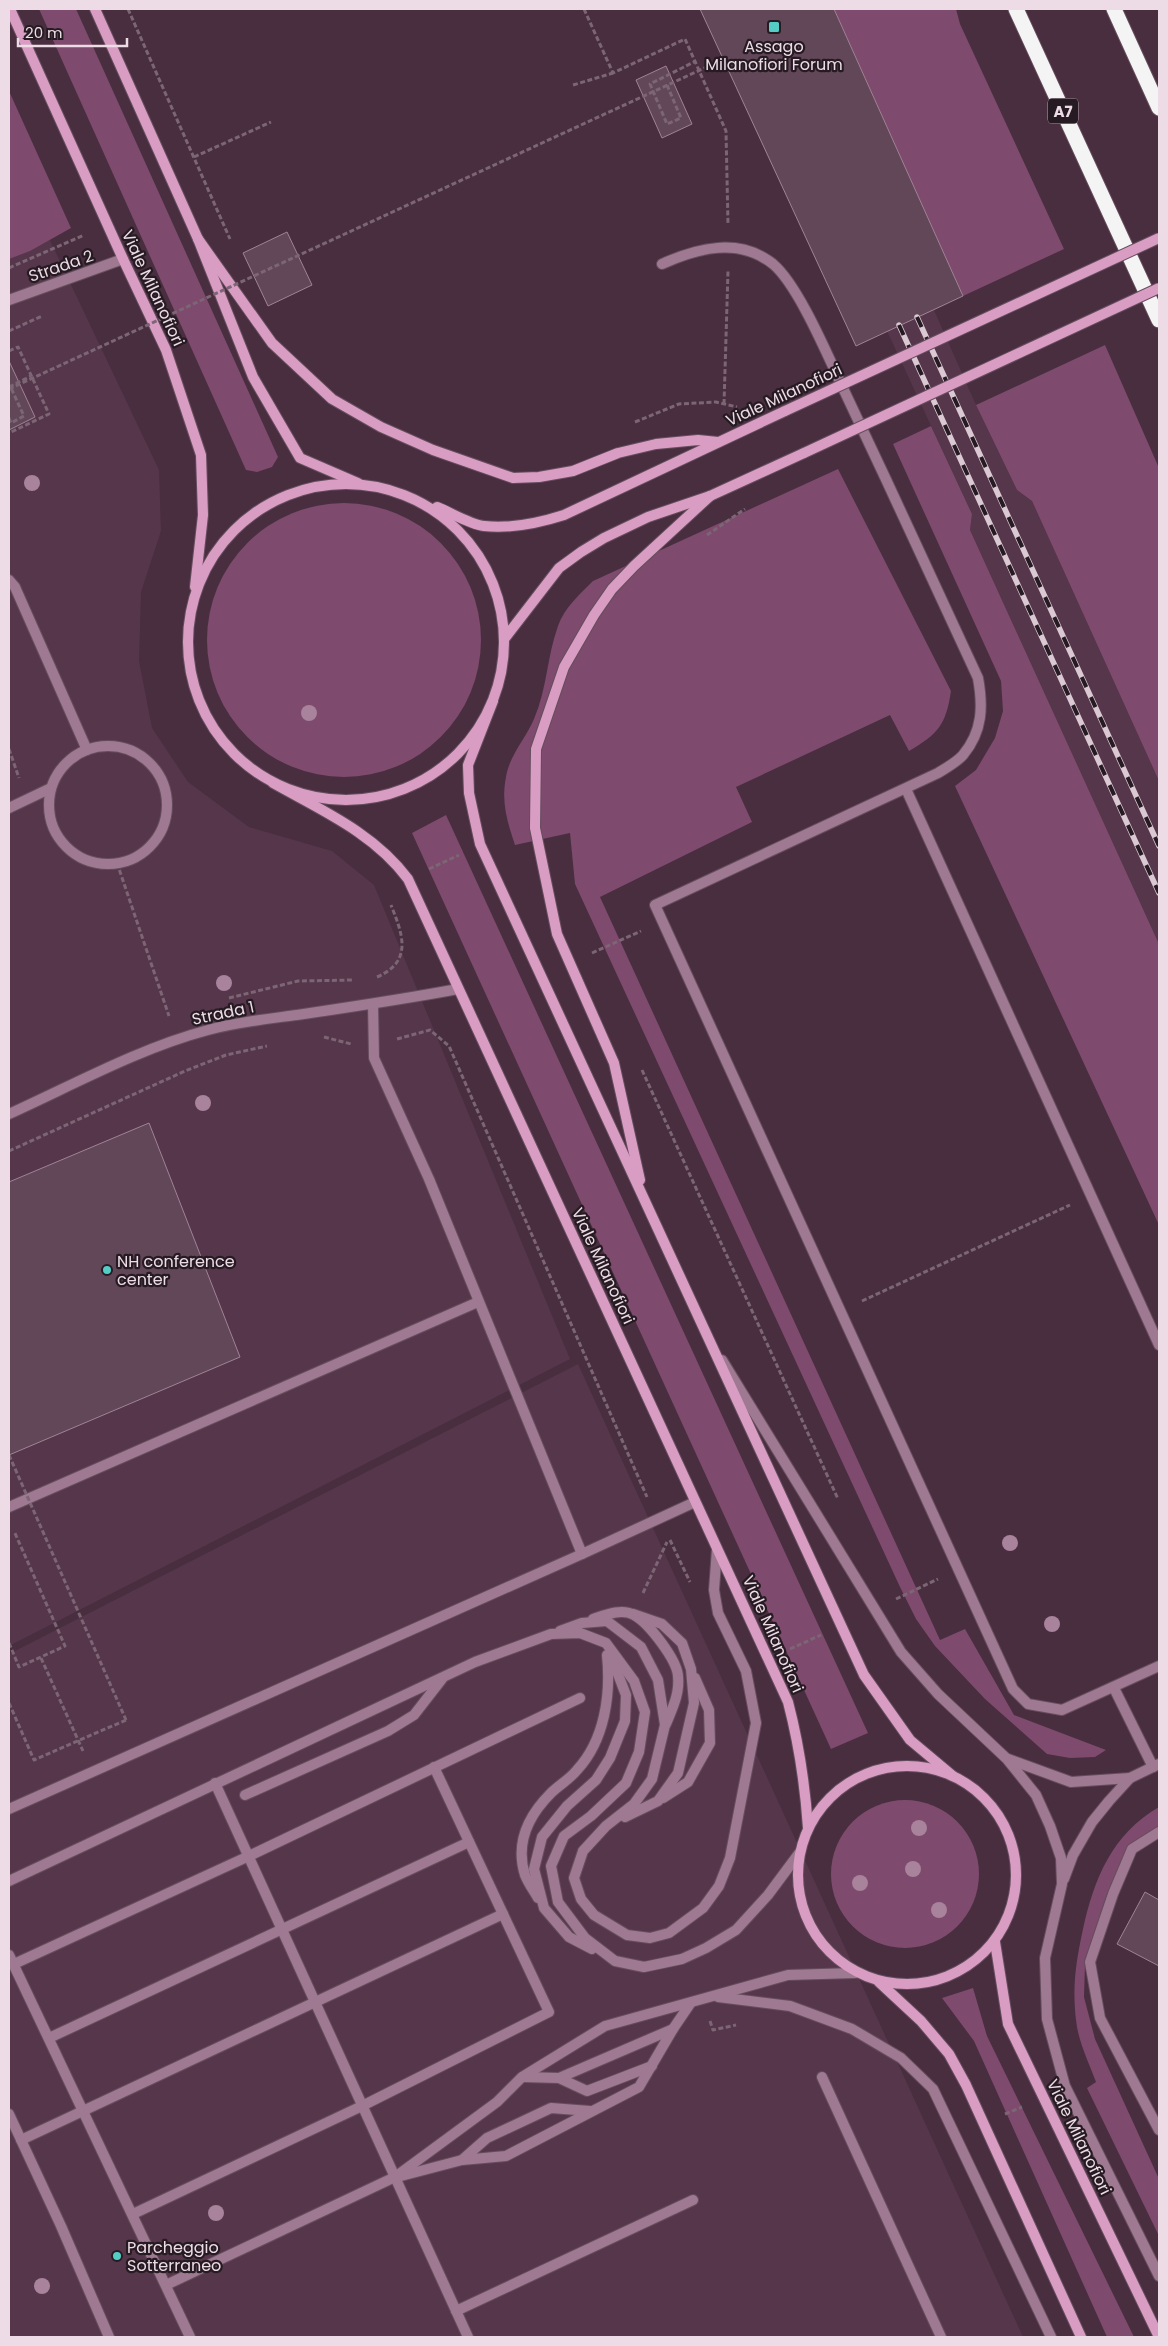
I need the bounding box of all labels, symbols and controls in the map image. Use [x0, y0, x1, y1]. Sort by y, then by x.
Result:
scale bar [18, 15, 126, 47]
marker: Assago Milanofiori Forum [767, 20, 781, 34]
text: 20 m [25, 22, 63, 43]
place label: Assago Milanofiori Forum [705, 35, 843, 76]
road number: A7 [1048, 98, 1078, 124]
street label: Viale Milanofiori [116, 226, 190, 350]
street label: Strada 2 [26, 244, 96, 288]
street label: Viale Milanofiori [722, 358, 846, 432]
street label: Strada 1 [190, 995, 256, 1031]
street label: Viale Milanofiori [566, 1204, 640, 1328]
place label: NH conference center [117, 1250, 235, 1291]
marker: NH conference center [101, 1264, 113, 1276]
street label: Viale Milanofiori [737, 1572, 809, 1696]
street label: Viale Milanofiori [1041, 2075, 1117, 2199]
place label: Parcheggio Sotterraneo [127, 2236, 221, 2277]
marker: Parcheggio Sotterraneo [111, 2250, 123, 2262]

